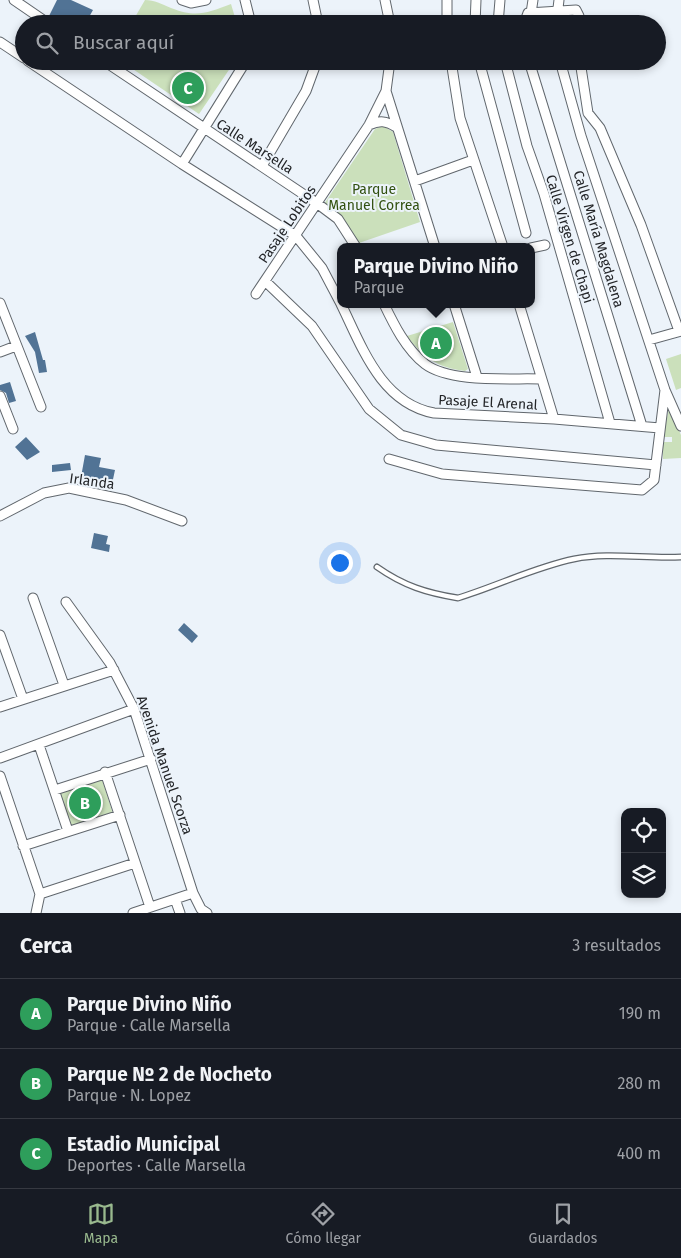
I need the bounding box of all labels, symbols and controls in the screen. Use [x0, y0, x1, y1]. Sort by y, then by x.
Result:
search box [15, 15, 666, 70]
icon: search [33, 29, 61, 57]
text: Buscar aquí [73, 31, 174, 54]
pin: C [172, 69, 204, 107]
street label: Calle Marsella [213, 115, 296, 178]
street label: Calle María Magdalena [570, 168, 627, 310]
street label: Calle Virgen de Chapi [542, 173, 597, 306]
park label: Parque Manuel Correa [328, 181, 420, 214]
street label: Pasaje Lobitos [255, 182, 320, 267]
popup [337, 243, 535, 308]
text: Parque Divino Niño [354, 255, 518, 278]
text: Parque [354, 278, 404, 297]
pin: A [420, 324, 452, 362]
street label: Pasaje El Arenal [438, 391, 538, 414]
street label: Irlanda [68, 470, 116, 493]
your location [327, 550, 353, 576]
street label: Avenida Manuel Scorza [133, 694, 196, 837]
pin: B [69, 784, 101, 822]
map controls [621, 808, 666, 898]
button: locate [621, 808, 666, 853]
button: layers [621, 853, 666, 898]
text: Cerca [20, 933, 72, 959]
text: 3 resultados [572, 936, 661, 955]
text: Parque Divino Niño [67, 993, 232, 1016]
text: A [31, 1004, 41, 1023]
text: 190 m [619, 1004, 661, 1023]
text: Parque · Calle Marsella [67, 1016, 231, 1035]
text: Parque Nº 2 de Nocheto [67, 1063, 272, 1086]
text: B [31, 1074, 41, 1093]
text: 280 m [617, 1074, 661, 1093]
text: Parque · N. Lopez [67, 1086, 191, 1105]
text: Estadio Municipal [67, 1133, 220, 1156]
text: C [31, 1144, 41, 1163]
text: 400 m [617, 1144, 661, 1163]
text: Deportes · Calle Marsella [67, 1156, 246, 1175]
tab: Mapa [84, 1200, 118, 1247]
tab: Cómo llegar [286, 1200, 361, 1247]
tab: Guardados [529, 1200, 597, 1247]

